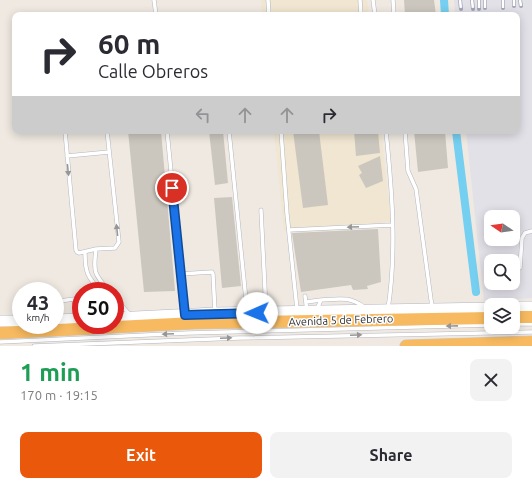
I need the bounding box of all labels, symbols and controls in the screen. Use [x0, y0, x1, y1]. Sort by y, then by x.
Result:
icon: right [32, 28, 84, 80]
text: 60 m [98, 28, 160, 59]
text: Calle Obreros [98, 61, 208, 81]
icon: left [192, 104, 214, 126]
icon: ahead [234, 104, 256, 126]
icon: ahead [276, 104, 298, 126]
icon: right [318, 104, 340, 126]
one-way arrow [65, 164, 72, 176]
pin [155, 171, 189, 205]
icon: arrive [161, 177, 183, 199]
north arrow [484, 210, 520, 246]
map controls [484, 210, 520, 334]
one-way arrow [347, 223, 359, 230]
one-way arrow [114, 224, 121, 236]
button: search [484, 254, 520, 290]
speed limit sign: 50 [72, 282, 124, 334]
text: 43 [27, 291, 49, 314]
position arrow [236, 292, 278, 334]
button: layers [484, 298, 520, 334]
text: km/h [26, 312, 50, 323]
street label: Avenida 5 de Febrero [288, 312, 394, 328]
one-way arrow [445, 323, 458, 329]
one-way arrow [162, 331, 174, 338]
one-way arrow [350, 332, 363, 338]
one-way arrow [220, 335, 232, 342]
text: 1 min [20, 359, 81, 386]
button: close [470, 359, 512, 401]
text: 170 m · 19:15 [20, 388, 98, 402]
button: Exit [20, 432, 262, 478]
button: Share [270, 432, 512, 478]

